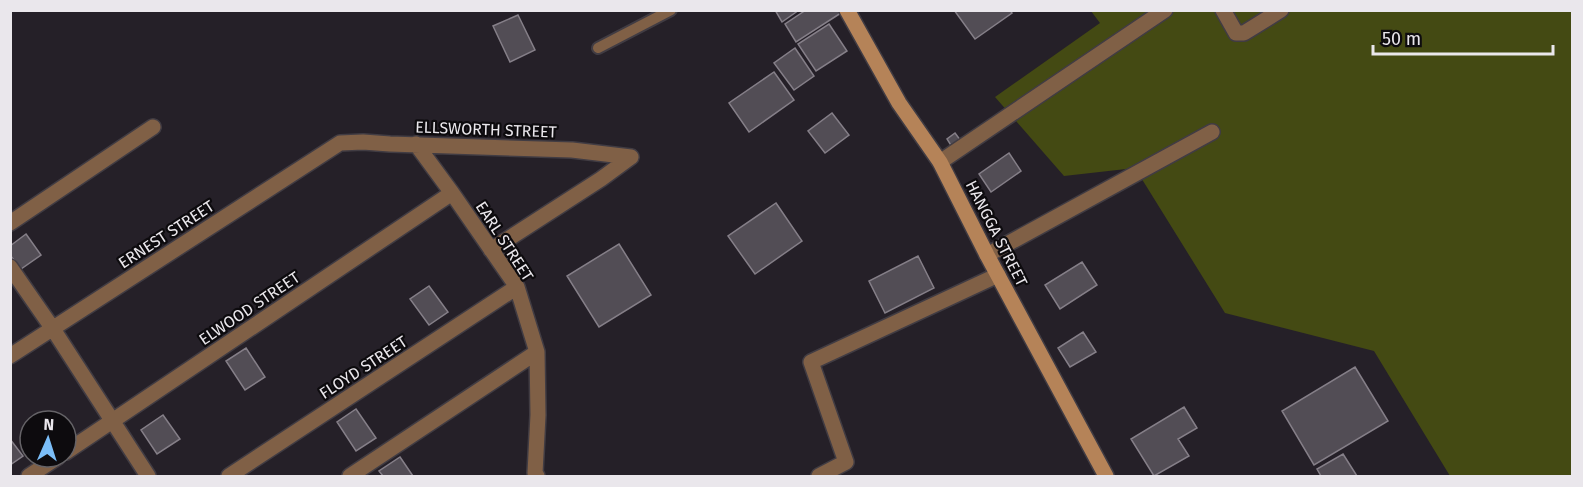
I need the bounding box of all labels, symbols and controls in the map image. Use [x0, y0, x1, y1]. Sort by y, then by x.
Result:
scale bar [1373, 18, 1553, 56]
text: 50 m [1382, 28, 1421, 50]
street label: ELLSWORTH STREET [415, 118, 558, 141]
street label: HANGGA STREET [962, 177, 1032, 290]
street label: ERNEST STREET [115, 196, 218, 272]
street label: EARL STREET [472, 198, 538, 285]
street label: ELWOOD STREET [195, 267, 304, 349]
street label: FLOYD STREET [316, 332, 411, 403]
north arrow [18, 409, 78, 469]
text: N [43, 415, 55, 434]

